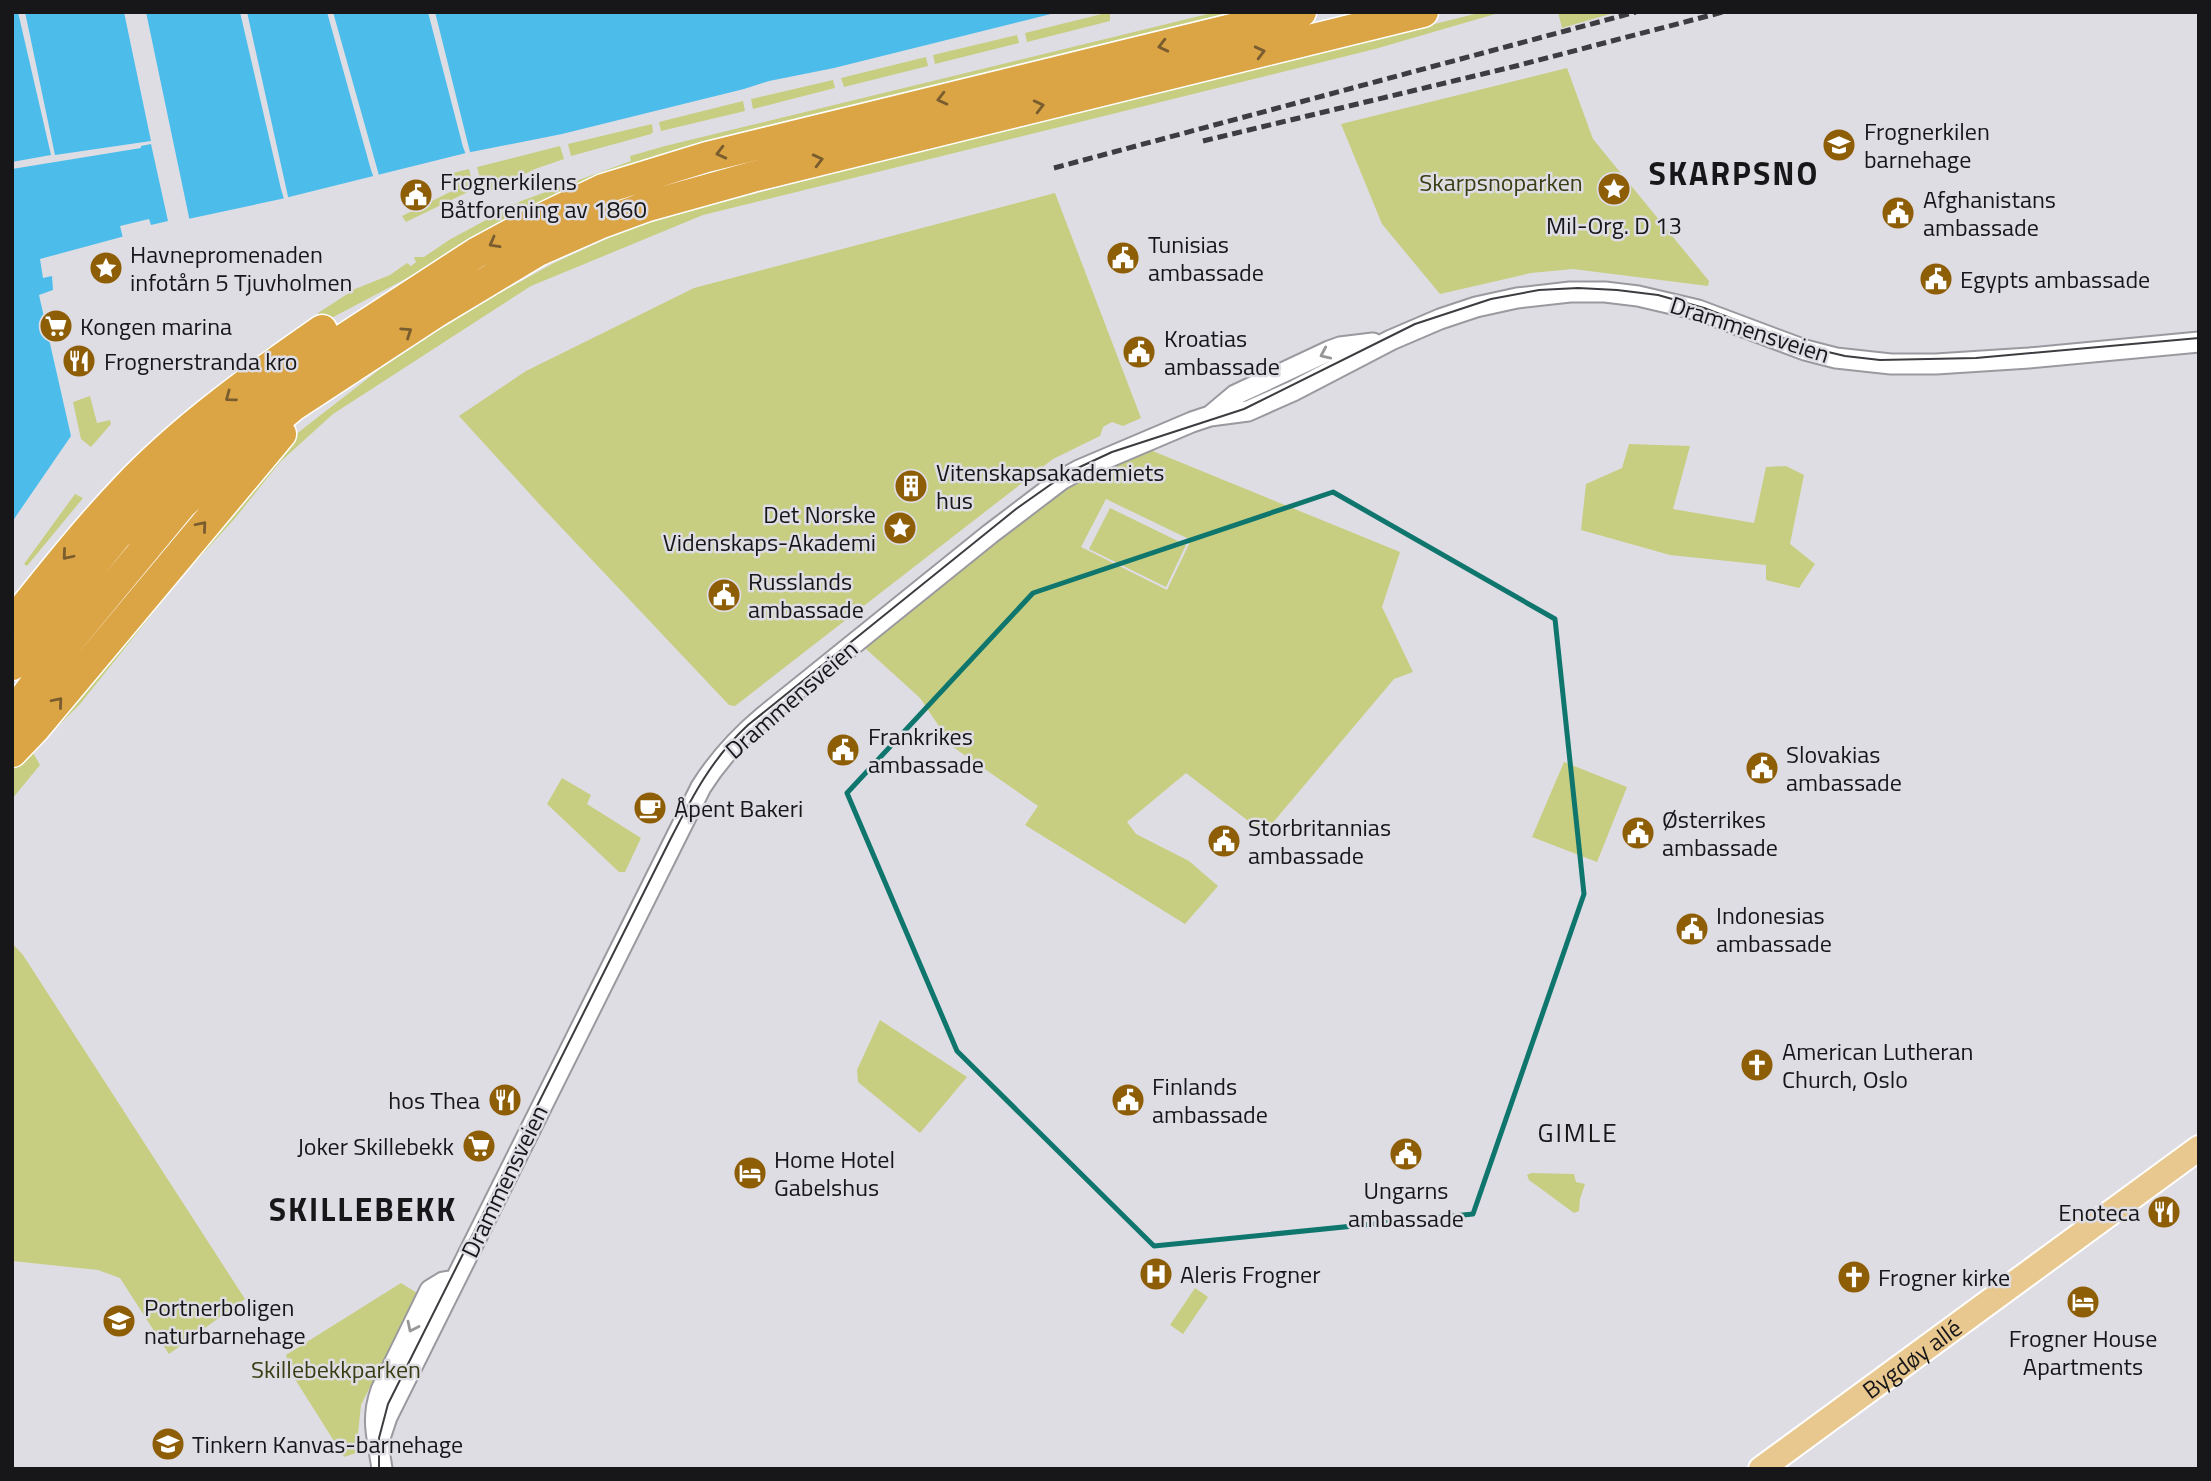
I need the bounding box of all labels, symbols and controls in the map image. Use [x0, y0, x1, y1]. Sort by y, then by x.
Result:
one-way arrow [1157, 38, 1169, 52]
one-way arrow [1254, 46, 1266, 60]
one-way arrow [936, 91, 948, 105]
one-way arrow [1033, 100, 1045, 114]
place label: Frognerkilen barnehage [1864, 113, 1990, 177]
school or university icon: Frognerkilen barnehage [1820, 126, 1858, 164]
one-way arrow [715, 145, 727, 159]
district label: SKARPSNO [1649, 149, 1819, 197]
one-way arrow [812, 154, 824, 169]
place label: Frognerkilens Båtforening av 1860 [440, 163, 647, 227]
park label: Skarpsnoparken [1419, 164, 1583, 200]
place icon: Mil-Org. D 13 [1595, 170, 1633, 208]
public building icon: Frognerkilens Båtforening av 1860 [397, 176, 435, 214]
place label: Afghanistans ambassade [1923, 181, 2056, 245]
public building icon: Afghanistans ambassade [1879, 194, 1917, 232]
place label: Mil-Org. D 13 [1546, 207, 1682, 243]
place label: Tunisias ambassade [1148, 226, 1264, 290]
one-way arrow [488, 235, 501, 249]
place label: Havnepromenaden infotårn 5 Tjuvholmen [130, 236, 352, 300]
public building icon: Tunisias ambassade [1104, 239, 1142, 277]
place icon: Havnepromenaden infotårn 5 Tjuvholmen [87, 249, 125, 287]
public building icon: Egypts ambassade [1917, 260, 1955, 298]
place label: Egypts ambassade [1960, 261, 2150, 297]
street label: Drammensveien [1666, 286, 1834, 372]
supermarket icon: Kongen marina [37, 307, 75, 345]
place label: Kongen marina [80, 308, 232, 344]
place label: Kroatias ambassade [1164, 320, 1280, 384]
one-way arrow [399, 327, 412, 340]
public building icon: Kroatias ambassade [1120, 333, 1158, 371]
restaurant icon: Frognerstranda kro [60, 342, 98, 380]
place label: Frognerstranda kro [104, 343, 298, 379]
one-way arrow [1320, 346, 1332, 360]
one-way arrow [225, 389, 238, 401]
place label: Vitenskapsakademiets hus [936, 454, 1164, 518]
building icon: Vitenskapsakademiets hus [892, 467, 930, 505]
place label: Det Norske Videnskaps-Akademi [663, 496, 876, 560]
place icon: Det Norske Videnskaps-Akademi [881, 509, 919, 547]
one-way arrow [194, 521, 206, 534]
one-way arrow [63, 547, 75, 560]
place label: Russlands ambassade [748, 563, 864, 627]
public building icon: Russlands ambassade [705, 576, 743, 614]
street label: Drammensveien [717, 631, 865, 767]
one-way arrow [50, 697, 62, 710]
place label: Frankrikes ambassade [868, 718, 984, 782]
public building icon: Frankrikes ambassade [824, 731, 862, 769]
place label: Slovakias ambassade [1786, 736, 1902, 800]
public building icon: Slovakias ambassade [1743, 749, 1781, 787]
cafe icon: Åpent Bakeri [631, 789, 669, 827]
place label: Åpent Bakeri [674, 790, 803, 826]
place label: Østerrikes ambassade [1662, 801, 1778, 865]
place label: Storbritannias ambassade [1248, 809, 1391, 873]
public building icon: Østerrikes ambassade [1619, 814, 1657, 852]
public building icon: Storbritannias ambassade [1205, 822, 1243, 860]
place label: Indonesias ambassade [1716, 897, 1832, 961]
public building icon: Indonesias ambassade [1673, 910, 1711, 948]
place label: American Lutheran Church, Oslo [1782, 1033, 1973, 1097]
church icon: American Lutheran Church, Oslo [1738, 1046, 1776, 1084]
place label: Finlands ambassade [1152, 1068, 1268, 1132]
restaurant icon: hos Thea [486, 1081, 524, 1119]
public building icon: Finlands ambassade [1109, 1081, 1147, 1119]
place label: hos Thea [388, 1082, 480, 1118]
street label: Drammensveien [452, 1099, 556, 1263]
district label: GIMLE [1537, 1113, 1619, 1152]
supermarket icon: Joker Skillebekk [460, 1127, 498, 1165]
place label: Joker Skillebekk [297, 1128, 454, 1164]
public building icon: Ungarns ambassade [1387, 1135, 1425, 1173]
place label: Home Hotel Gabelshus [774, 1141, 895, 1205]
hotel icon: Home Hotel Gabelshus [731, 1154, 769, 1192]
place label: Ungarns ambassade [1348, 1172, 1464, 1236]
district label: SKILLEBEKK [269, 1185, 457, 1233]
restaurant icon: Enoteca [2145, 1193, 2183, 1231]
place label: Enoteca [2058, 1194, 2140, 1230]
hospital icon: Aleris Frogner [1137, 1255, 1175, 1293]
place label: Aleris Frogner [1180, 1256, 1320, 1292]
church icon: Frogner kirke [1835, 1258, 1873, 1296]
place label: Frogner kirke [1878, 1259, 2010, 1295]
hotel icon: Frogner House Apartments [2064, 1283, 2102, 1321]
place label: Portnerboligen naturbarnehage [144, 1289, 306, 1353]
school or university icon: Portnerboligen naturbarnehage [100, 1302, 138, 1340]
street label: Bygdøy allé [1855, 1310, 1969, 1407]
one-way arrow [406, 1320, 420, 1332]
place label: Frogner House Apartments [2009, 1320, 2157, 1384]
park label: Skillebekkparken [251, 1351, 421, 1387]
school or university icon: Tinkern Kanvas-barnehage [149, 1425, 187, 1463]
place label: Tinkern Kanvas-barnehage [192, 1426, 463, 1462]

